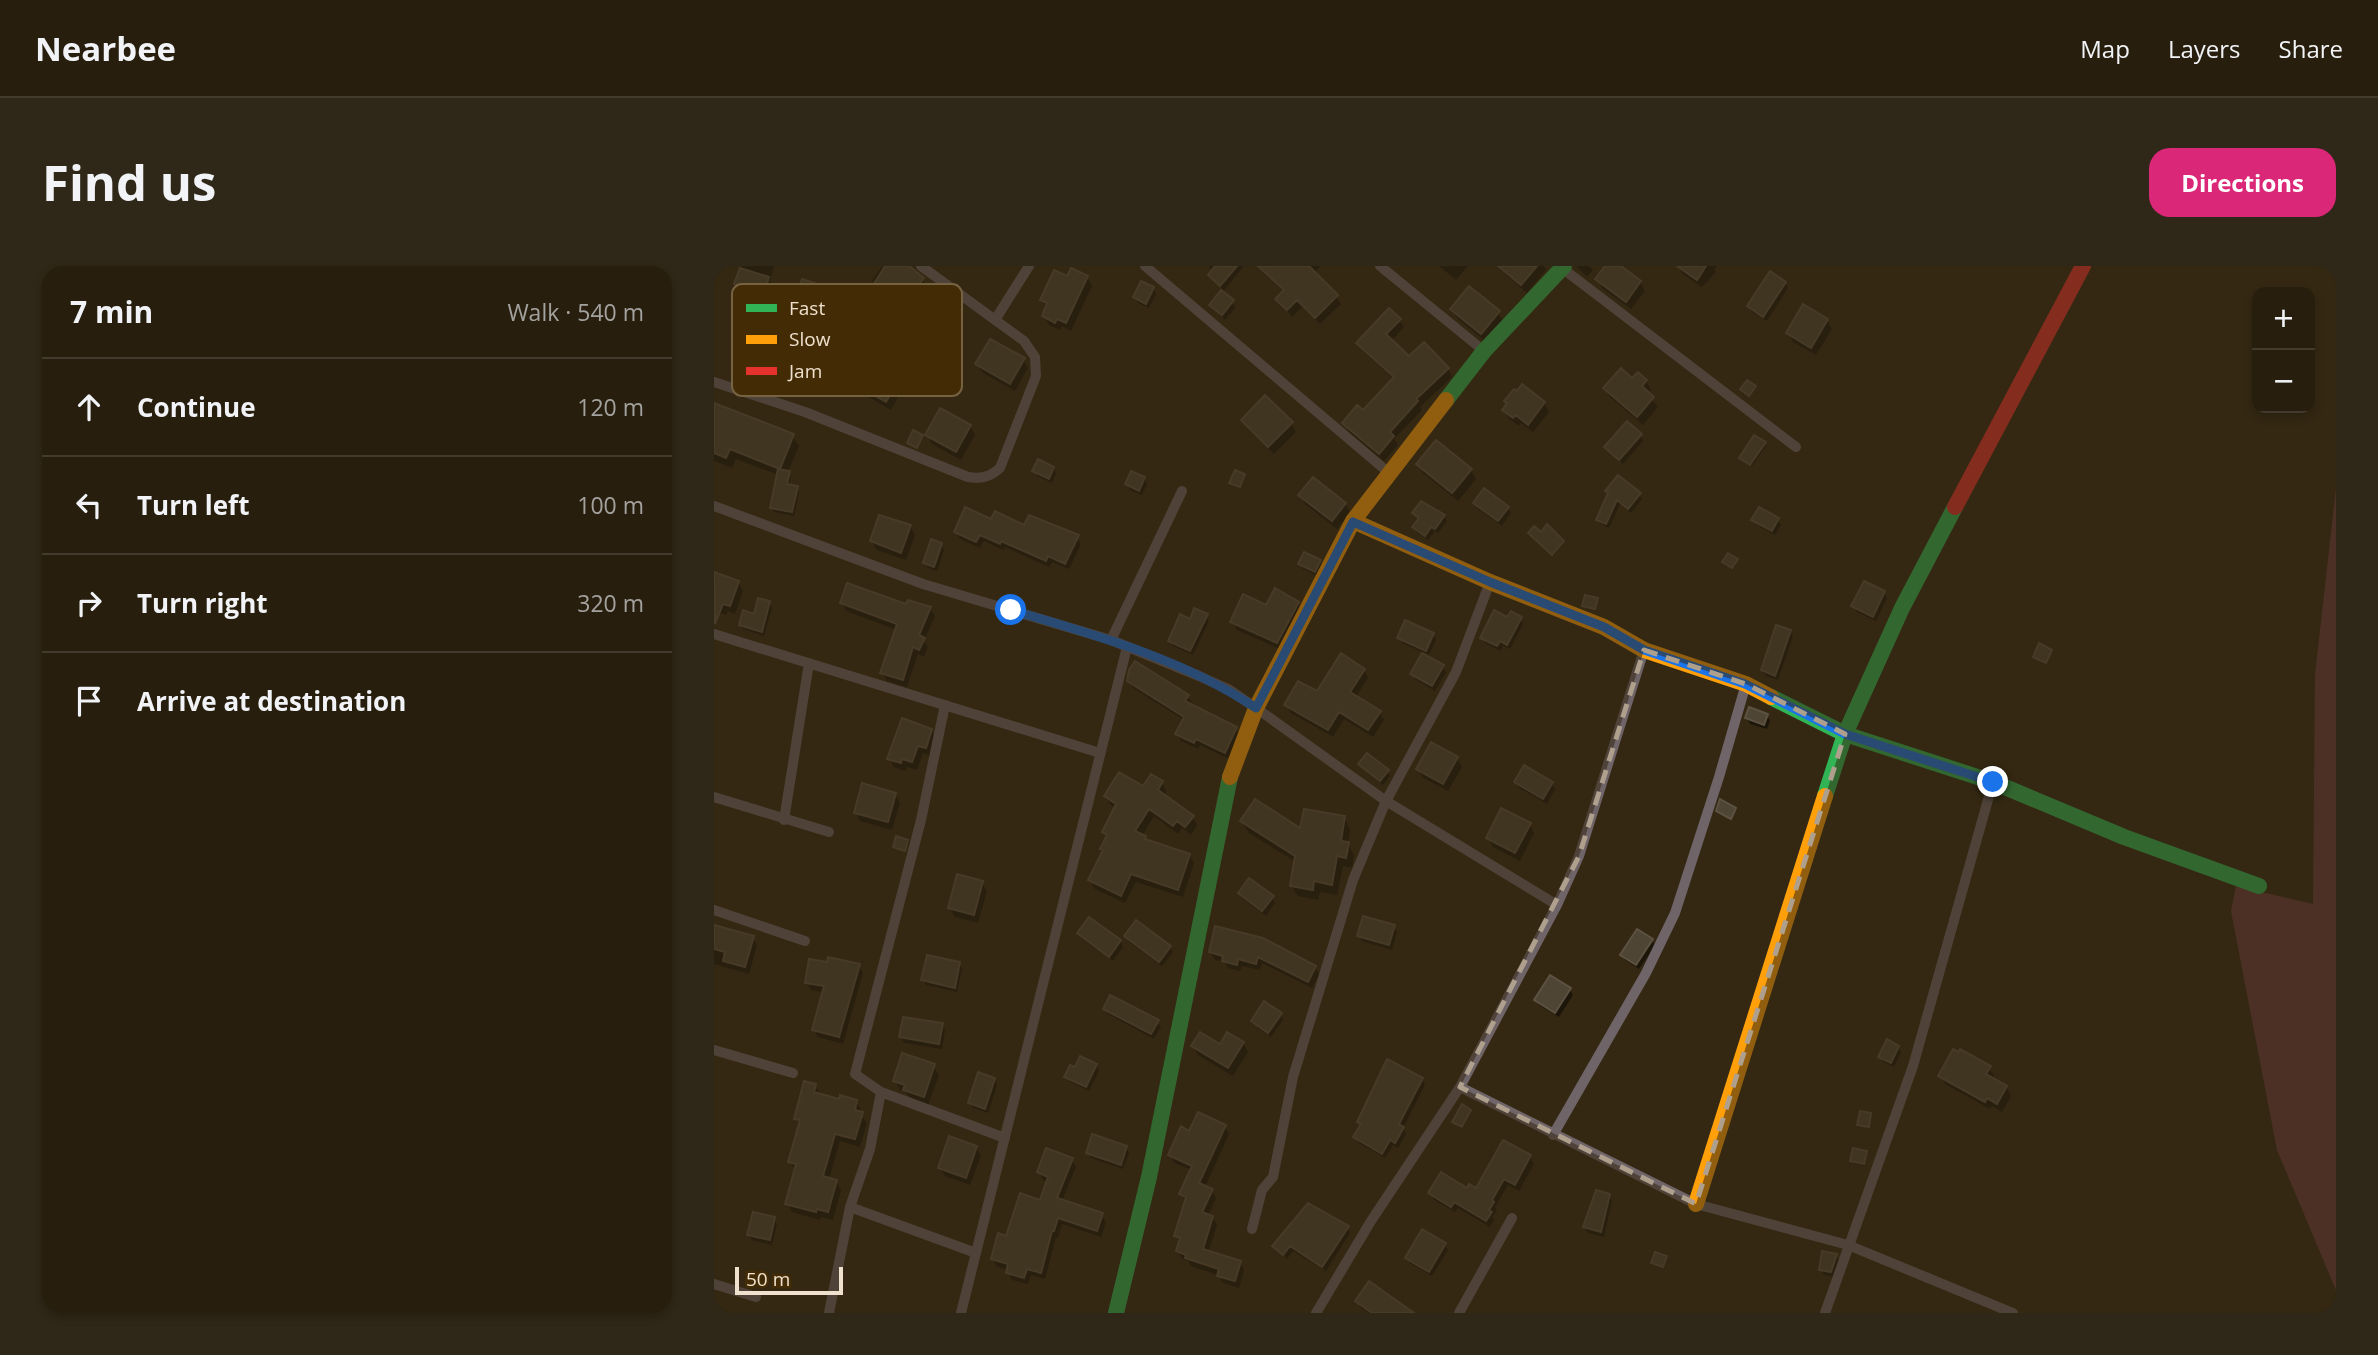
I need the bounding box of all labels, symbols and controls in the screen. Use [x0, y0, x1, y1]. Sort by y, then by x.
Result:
text: Nearbee [35, 26, 176, 71]
text: Map [2080, 32, 2130, 65]
text: Layers [2168, 32, 2241, 65]
text: Share [2279, 32, 2343, 65]
button: Directions [2149, 148, 2336, 217]
text: Find us [42, 149, 216, 215]
legend [732, 284, 962, 396]
map controls [2252, 287, 2315, 413]
button: + [2252, 287, 2315, 350]
text: 7 min [70, 291, 153, 332]
text: Fast [789, 295, 825, 321]
text: Walk · 540 m [507, 296, 644, 328]
text: Slow [789, 326, 831, 352]
button: − [2252, 350, 2315, 413]
text: Jam [787, 358, 822, 384]
icon: ahead [70, 388, 108, 426]
text: Continue [137, 389, 256, 425]
text: 120 m [577, 391, 644, 423]
icon: left [70, 486, 108, 524]
text: Turn left [137, 487, 249, 523]
text: 100 m [577, 489, 644, 521]
icon: right [70, 584, 108, 622]
text: Turn right [137, 585, 268, 621]
text: 320 m [577, 587, 644, 619]
route start [995, 594, 1026, 625]
icon: arrive [70, 682, 108, 720]
text: Arrive at destination [137, 683, 406, 719]
route end [1977, 766, 2008, 797]
scale bar [735, 1264, 844, 1296]
text: 50 m [746, 1266, 790, 1292]

